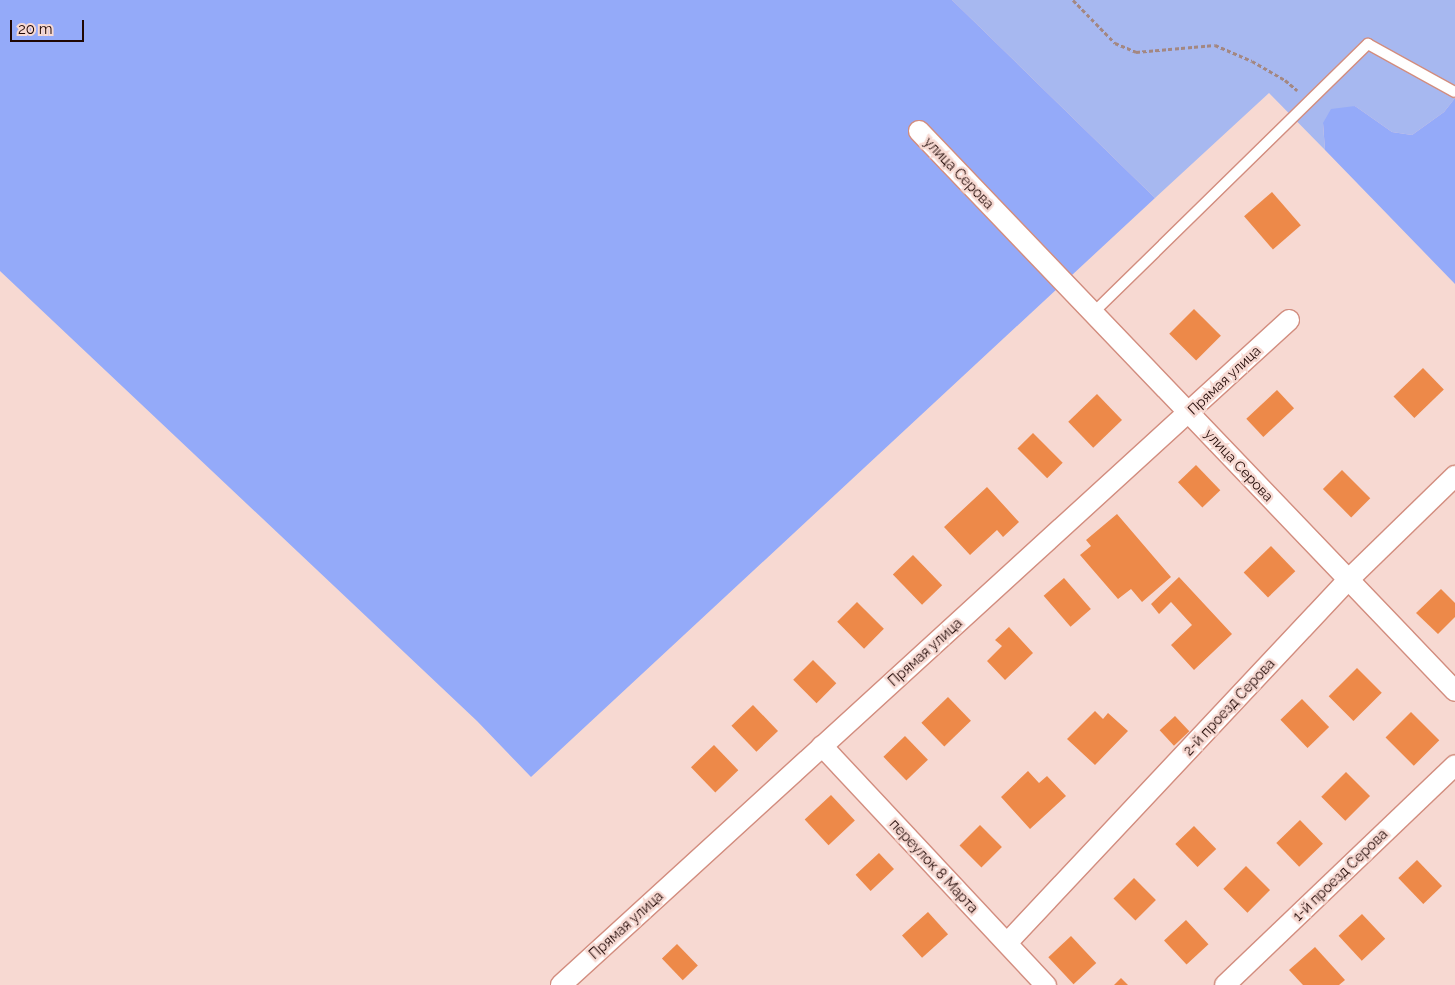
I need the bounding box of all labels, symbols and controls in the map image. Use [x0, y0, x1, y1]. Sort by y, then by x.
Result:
scale bar [12, 10, 86, 42]
text: 20 m [18, 20, 53, 38]
street label: улица Серова [921, 134, 997, 212]
street label: Прямая улица [1184, 342, 1264, 418]
street label: улица Серова [1201, 425, 1277, 505]
street label: Прямая улица [885, 614, 965, 690]
street label: 2-й проезд Серова [1180, 655, 1278, 759]
street label: переулок 8 Марта [886, 816, 982, 916]
street label: 1-й проезд Серова [1289, 826, 1391, 924]
street label: Прямая улица [586, 887, 666, 963]

